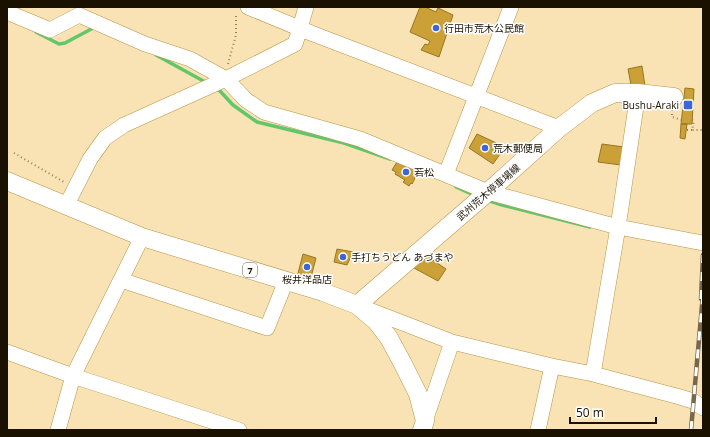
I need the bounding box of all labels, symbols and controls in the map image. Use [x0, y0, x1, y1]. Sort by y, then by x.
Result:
place label: 行田市荒木公民館 [444, 21, 524, 35]
marker: 行田市荒木公民館 [431, 23, 441, 33]
place label: Bushu-Araki [622, 98, 679, 112]
marker: Bushu-Araki [682, 99, 694, 111]
place label: 荒木郵便局 [493, 141, 543, 155]
marker: 荒木郵便局 [480, 143, 490, 153]
street label: 武州荒木停車場線 [453, 160, 523, 224]
place label: 若松 [414, 165, 434, 179]
marker: 若松 [401, 167, 411, 177]
place label: 手打ちうどん あづまや [351, 250, 454, 264]
marker: 手打ちうどん あづまや [338, 252, 348, 262]
marker: 桜井洋品店 [302, 262, 312, 272]
road number: 7 [243, 263, 257, 277]
place label: 桜井洋品店 [282, 272, 332, 286]
scale bar [570, 399, 656, 425]
text: 50 m [576, 404, 604, 421]

